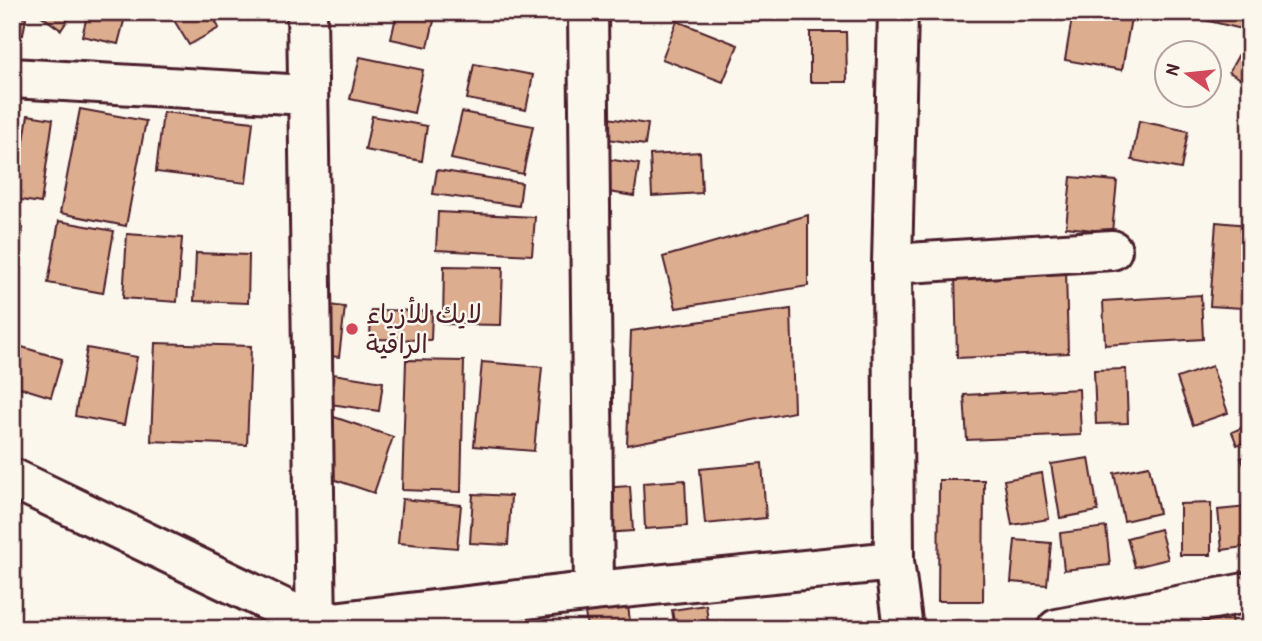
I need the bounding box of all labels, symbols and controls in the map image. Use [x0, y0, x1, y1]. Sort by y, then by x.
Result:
north arrow [1154, 38, 1224, 108]
text: N [1158, 61, 1185, 78]
place label: لايك للأزياء الراقية [366, 296, 482, 361]
marker: لايك للأزياء الراقية [344, 321, 360, 337]

